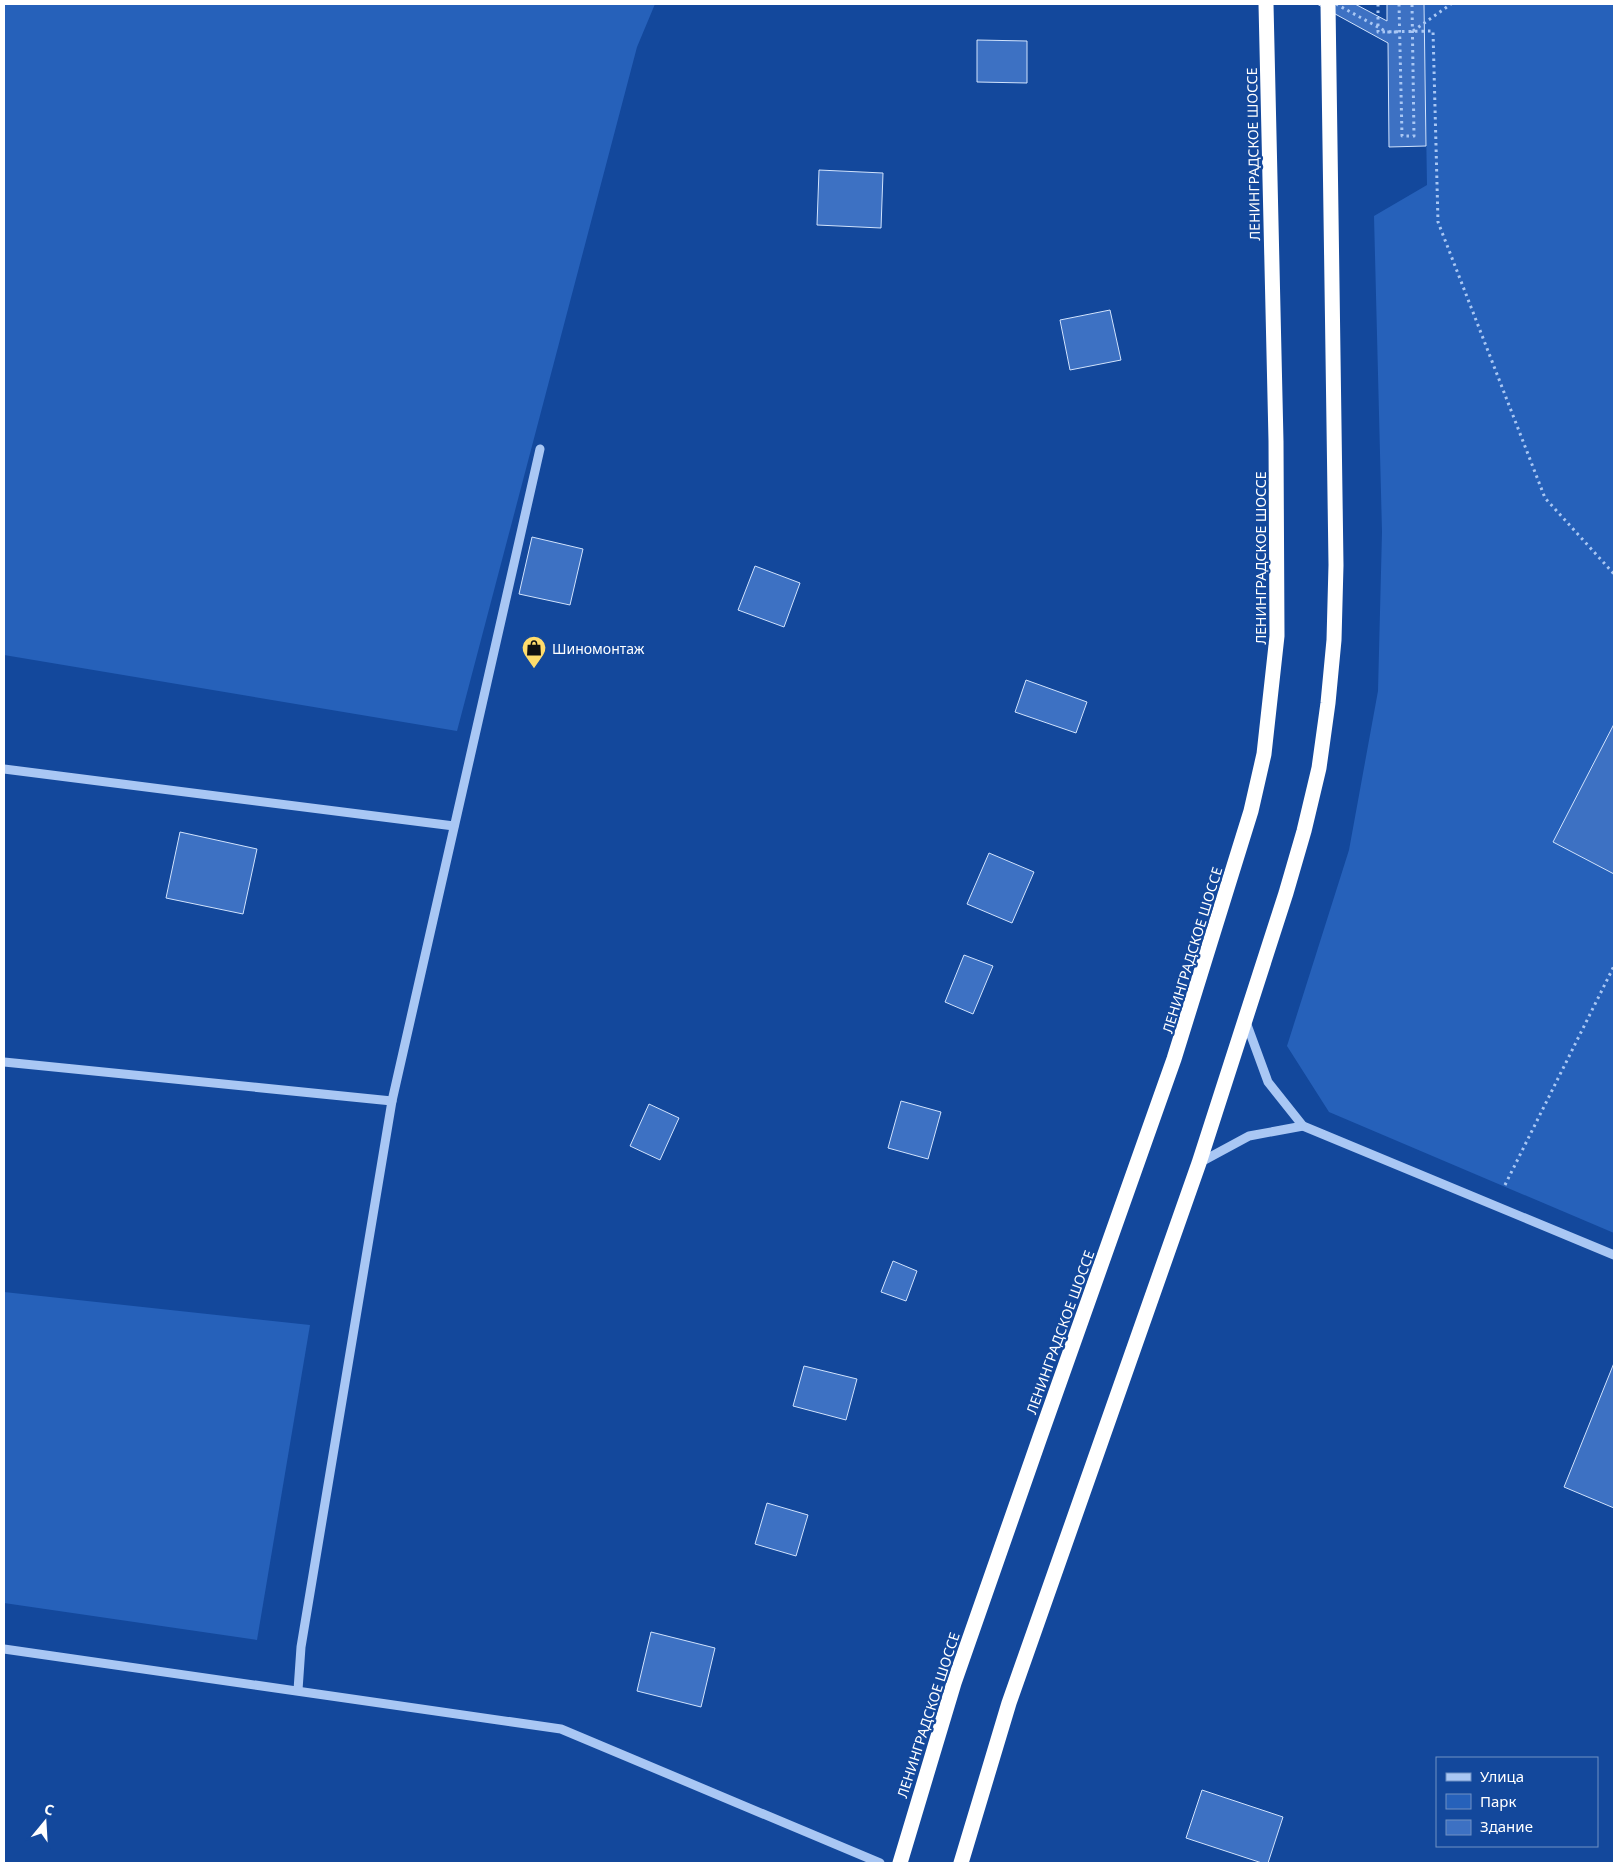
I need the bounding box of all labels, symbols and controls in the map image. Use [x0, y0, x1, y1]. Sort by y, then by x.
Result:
street label: ЛЕНИНГРАДСКОЕ ШОССЕ [1242, 67, 1264, 241]
street label: ЛЕНИНГРАДСКОЕ ШОССЕ [1251, 471, 1270, 645]
shop icon: Шиномонтаж [521, 635, 547, 669]
place label: Шиномонтаж [552, 639, 645, 658]
street label: ЛЕНИНГРАДСКОЕ ШОССЕ [1158, 864, 1226, 1036]
street label: ЛЕНИНГРАДСКОЕ ШОССЕ [1021, 1247, 1099, 1417]
street label: ЛЕНИНГРАДСКОЕ ШОССЕ [892, 1630, 964, 1800]
legend [1436, 1757, 1598, 1847]
text: Улица [1480, 1766, 1524, 1786]
text: Парк [1480, 1791, 1516, 1811]
north arrow [20, 1797, 70, 1847]
text: С [42, 1799, 56, 1820]
text: Здание [1480, 1816, 1533, 1836]

